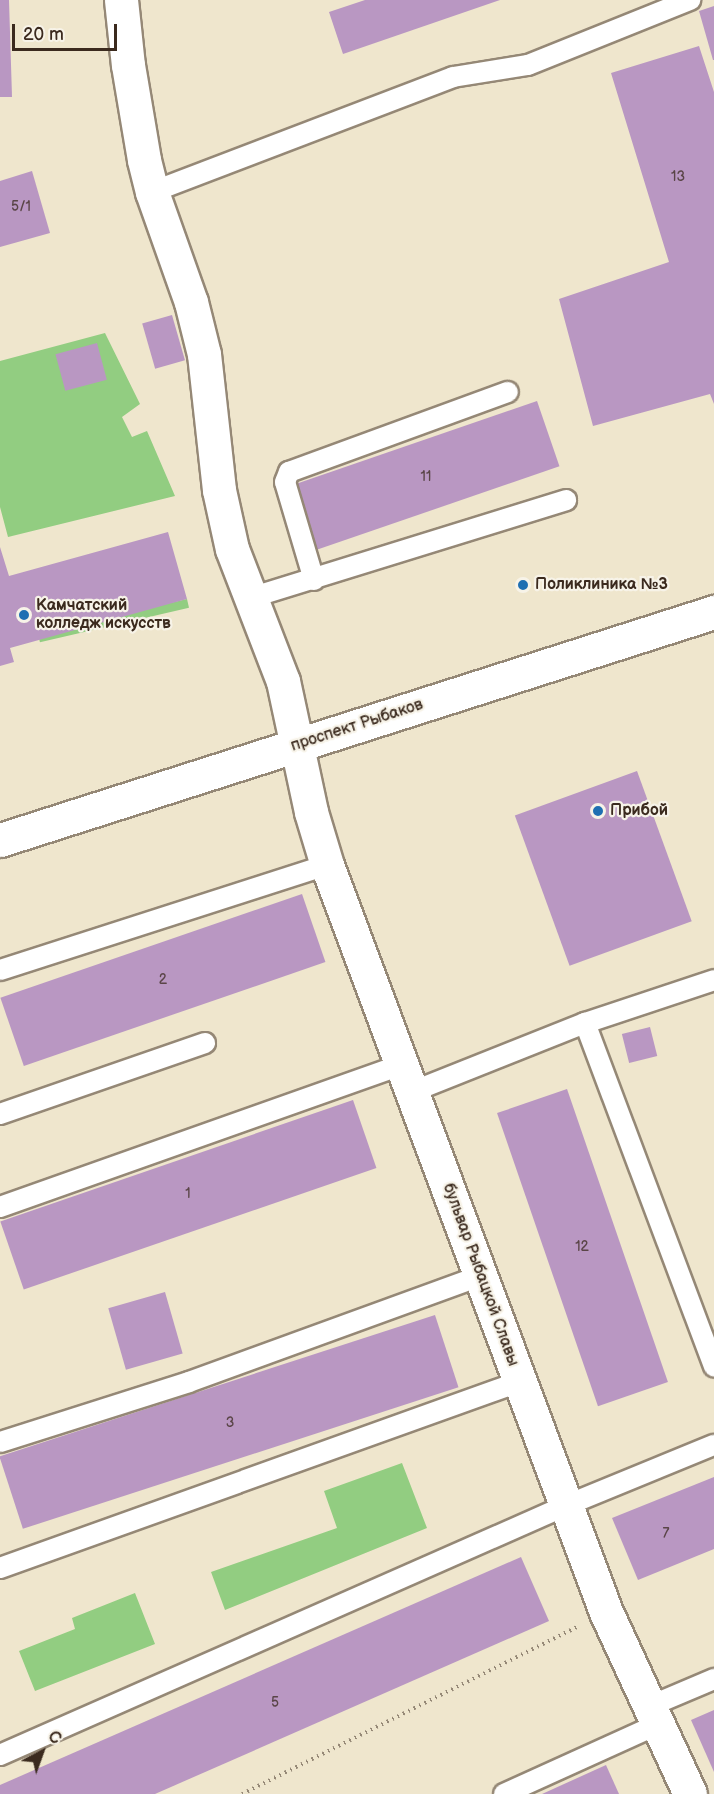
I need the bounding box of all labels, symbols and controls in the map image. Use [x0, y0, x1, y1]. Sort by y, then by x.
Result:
scale bar [15, 12, 120, 50]
text: 20 m [23, 24, 64, 45]
house number: 13 [671, 169, 685, 185]
house number: 5/1 [11, 199, 31, 215]
house number: 11 [421, 469, 431, 485]
place label: Поликлиника №3 [535, 575, 668, 595]
marker: Поликлиника №3 [516, 578, 530, 592]
place label: Камчатский колледж искусств [36, 596, 171, 634]
marker: Камчатский колледж искусств [17, 608, 31, 622]
street label: проспект Рыбаков [289, 696, 425, 756]
place label: Прибой [610, 801, 668, 821]
marker: Прибой [591, 804, 605, 818]
house number: 2 [159, 972, 167, 988]
street label: бульвар Рыбацкой Славы [438, 1181, 522, 1369]
house number: 1 [185, 1186, 191, 1202]
house number: 12 [575, 1239, 589, 1255]
house number: 3 [226, 1415, 234, 1431]
house number: 7 [663, 1526, 669, 1542]
house number: 5 [271, 1695, 279, 1711]
north arrow [12, 1722, 72, 1782]
text: С [44, 1727, 65, 1749]

